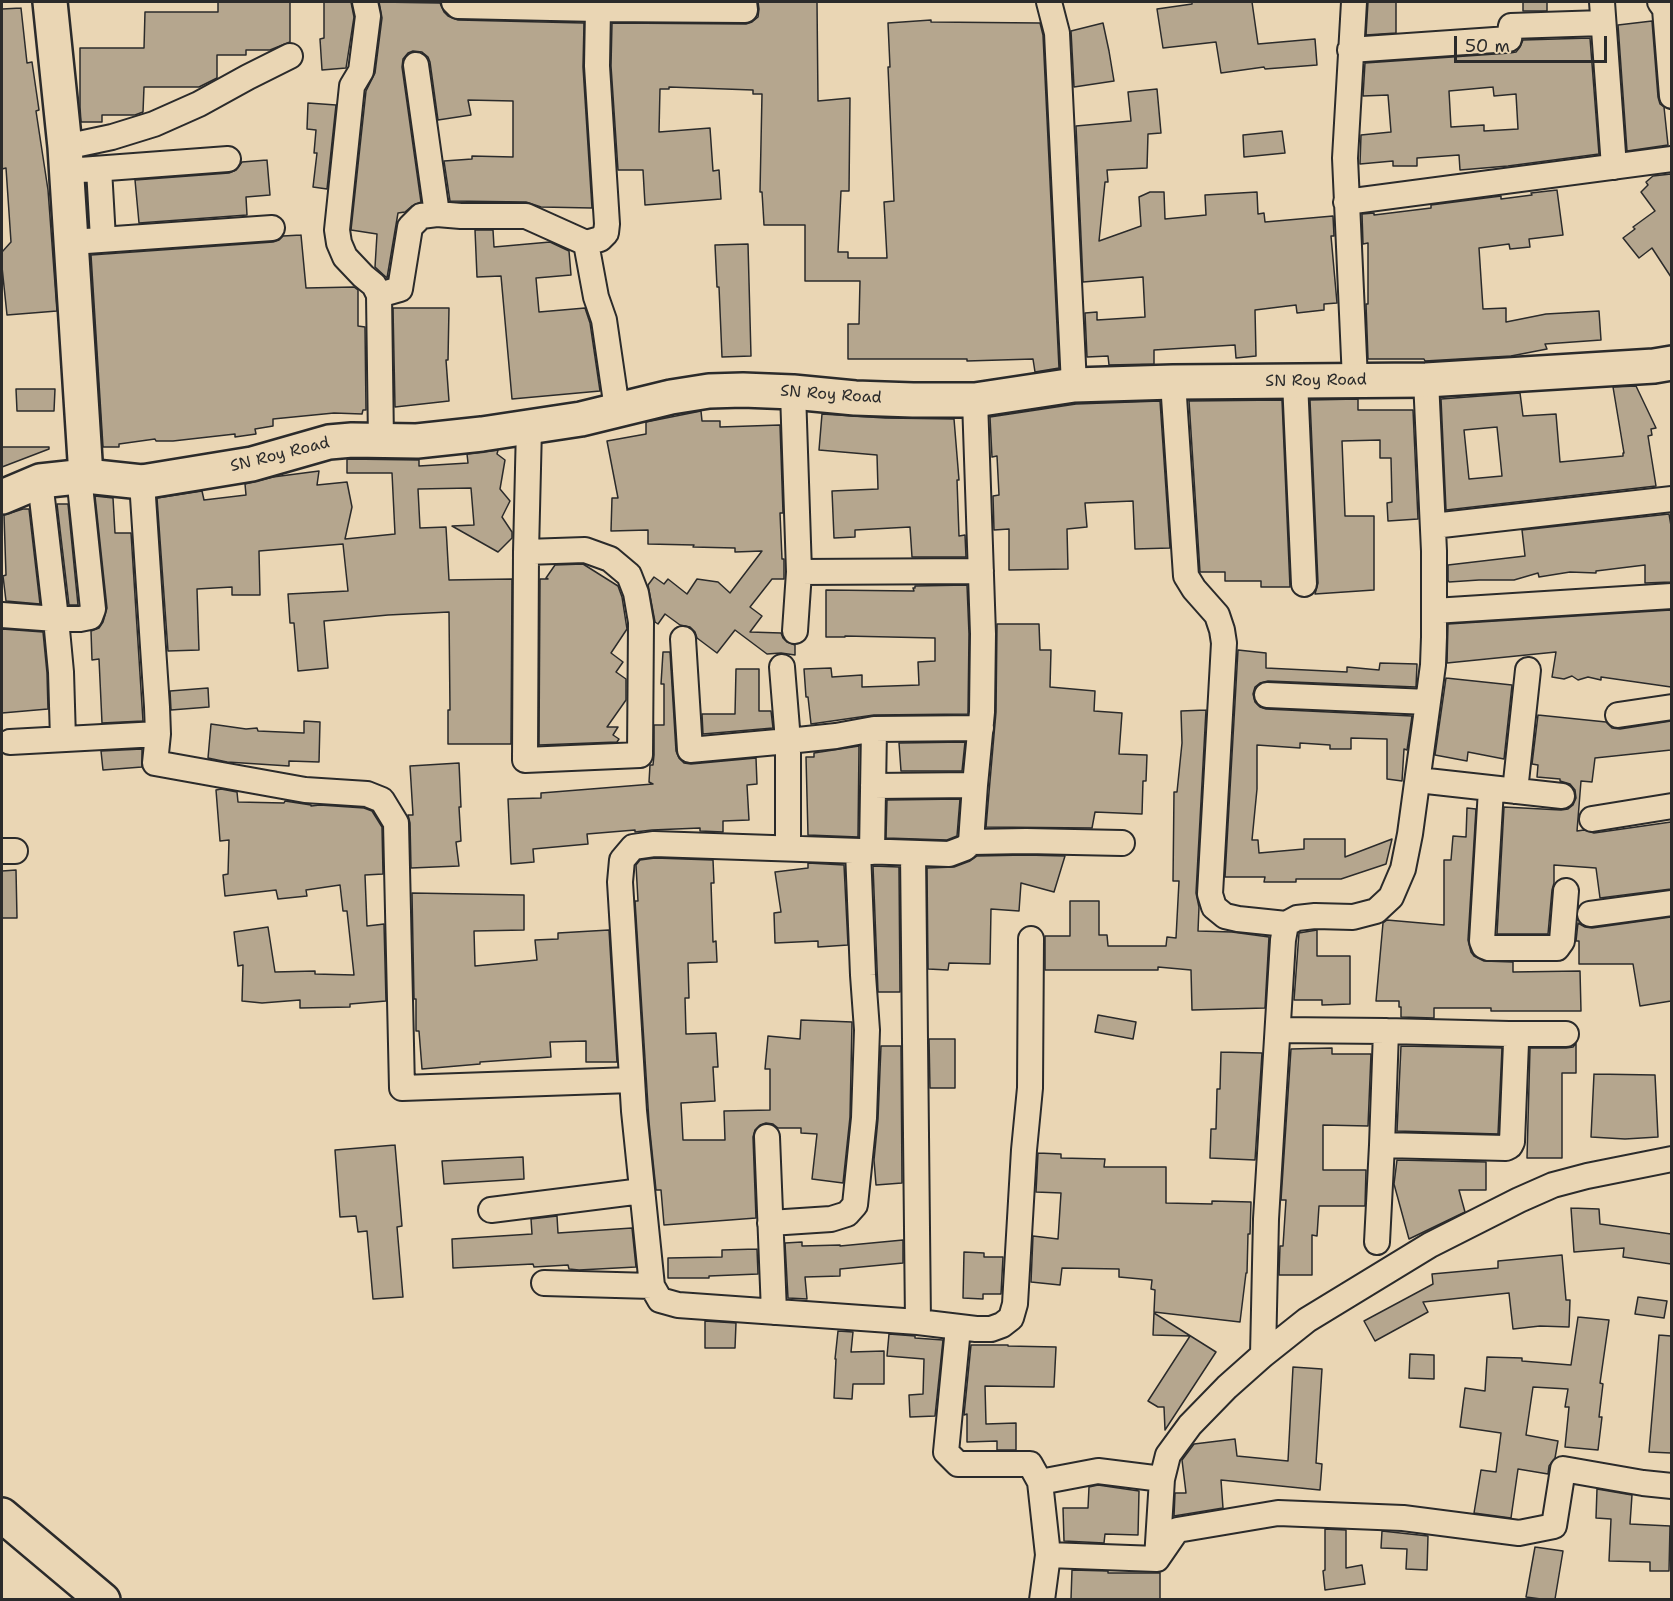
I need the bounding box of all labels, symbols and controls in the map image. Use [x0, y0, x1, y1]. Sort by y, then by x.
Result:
scale bar [1457, 24, 1610, 62]
text: 50 m [1465, 34, 1510, 58]
street label: SN Roy Road [1265, 371, 1367, 391]
street label: SN Roy Road [780, 382, 882, 408]
street label: SN Roy Road [228, 433, 332, 477]

